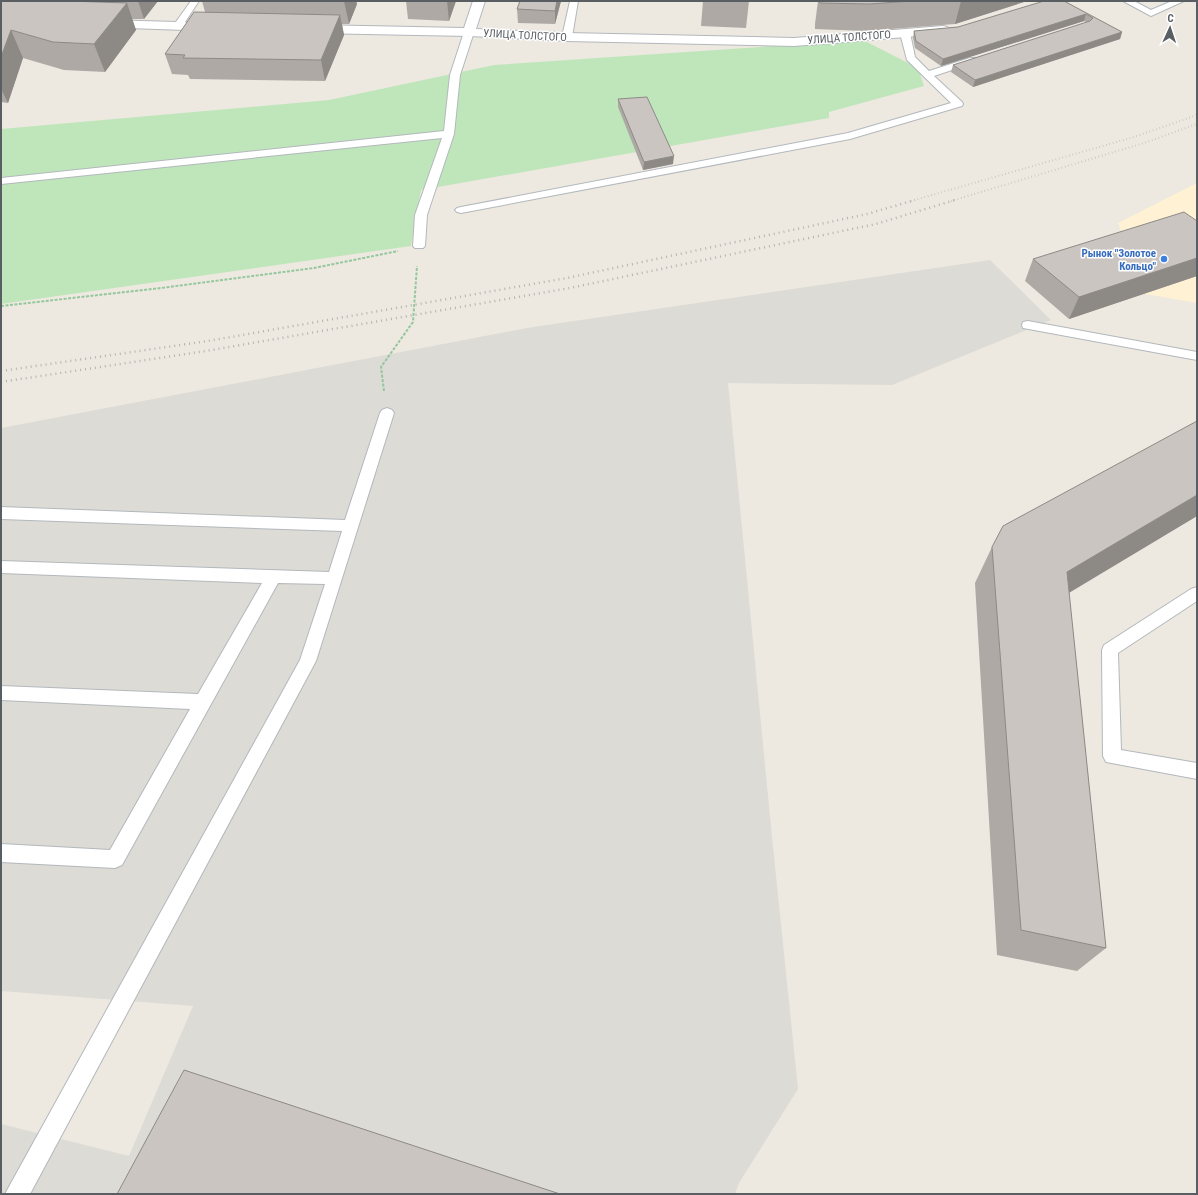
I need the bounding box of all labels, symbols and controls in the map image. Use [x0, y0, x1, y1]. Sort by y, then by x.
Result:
north arrow [1150, 8, 1190, 48]
text: С [1167, 12, 1174, 25]
street label: УЛИЦА ТОЛСТОГО [483, 27, 567, 44]
street label: УЛИЦА ТОЛСТОГО [807, 28, 891, 47]
place label: Рынок "Золотое Кольцо" [1081, 247, 1156, 273]
marker: Рынок "Золотое Кольцо" [1159, 254, 1169, 264]

